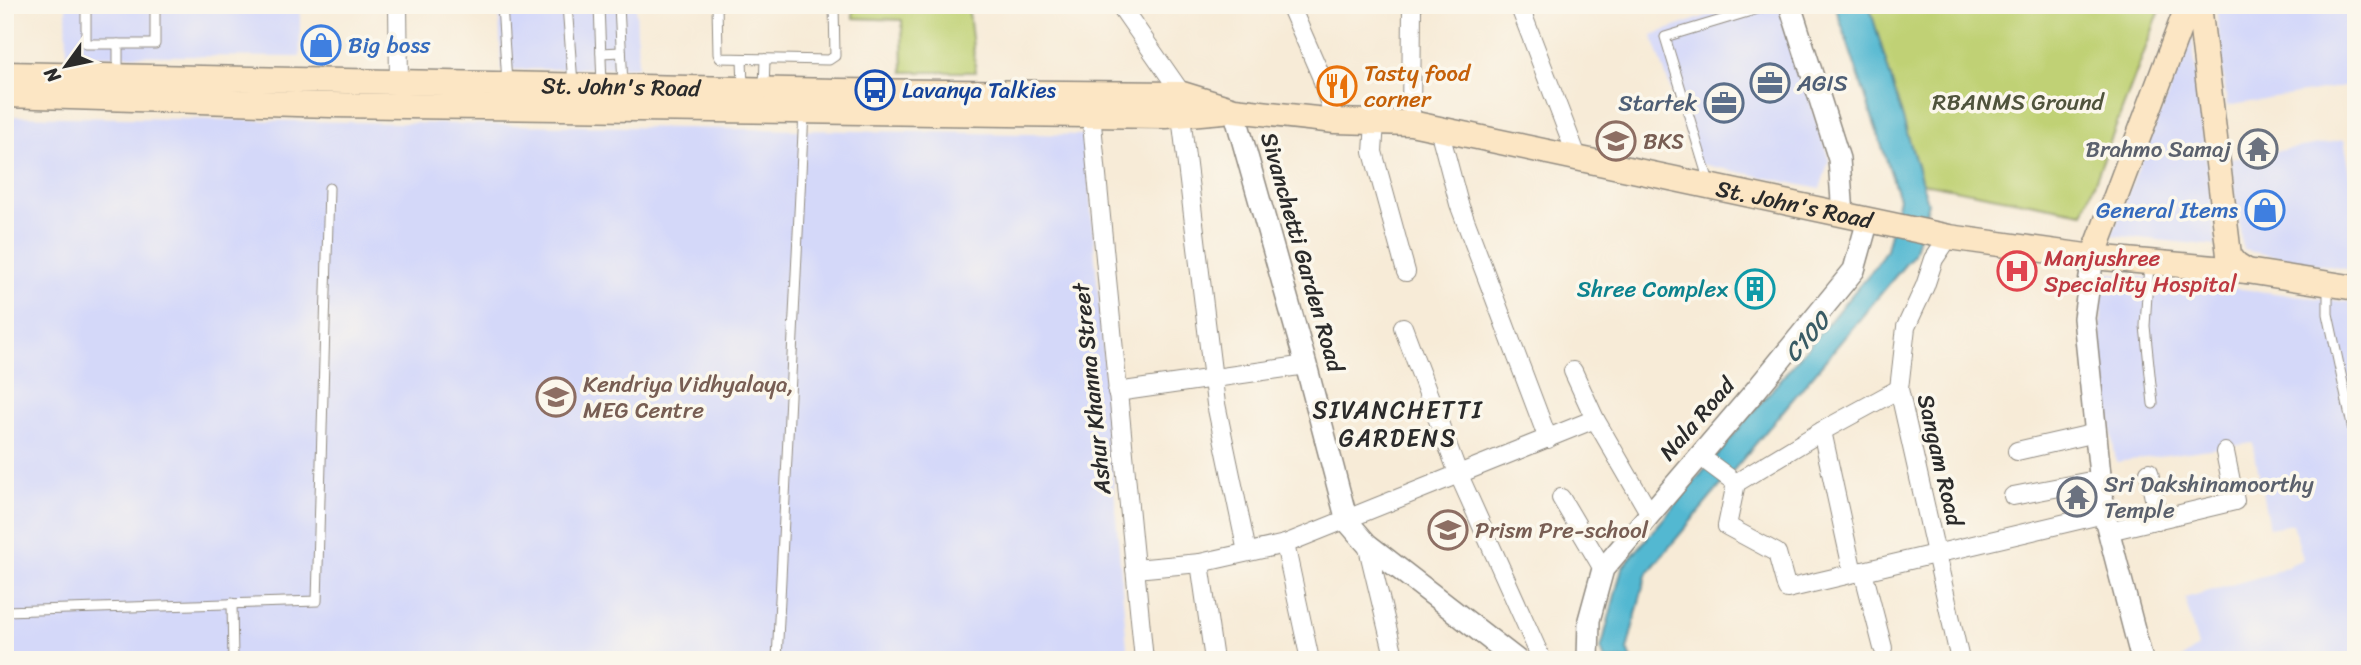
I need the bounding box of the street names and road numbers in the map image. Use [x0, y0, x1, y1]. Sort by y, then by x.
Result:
street label: St. John's Road [541, 64, 703, 109]
street label: Sivanchetti Garden Road [1248, 127, 1356, 378]
street label: St. John's Road [1712, 168, 1878, 241]
street label: Ashur Khanna Street [1060, 280, 1124, 498]
street label: Nala Road [1649, 366, 1747, 470]
street label: Sangam Road [1905, 390, 1975, 532]

